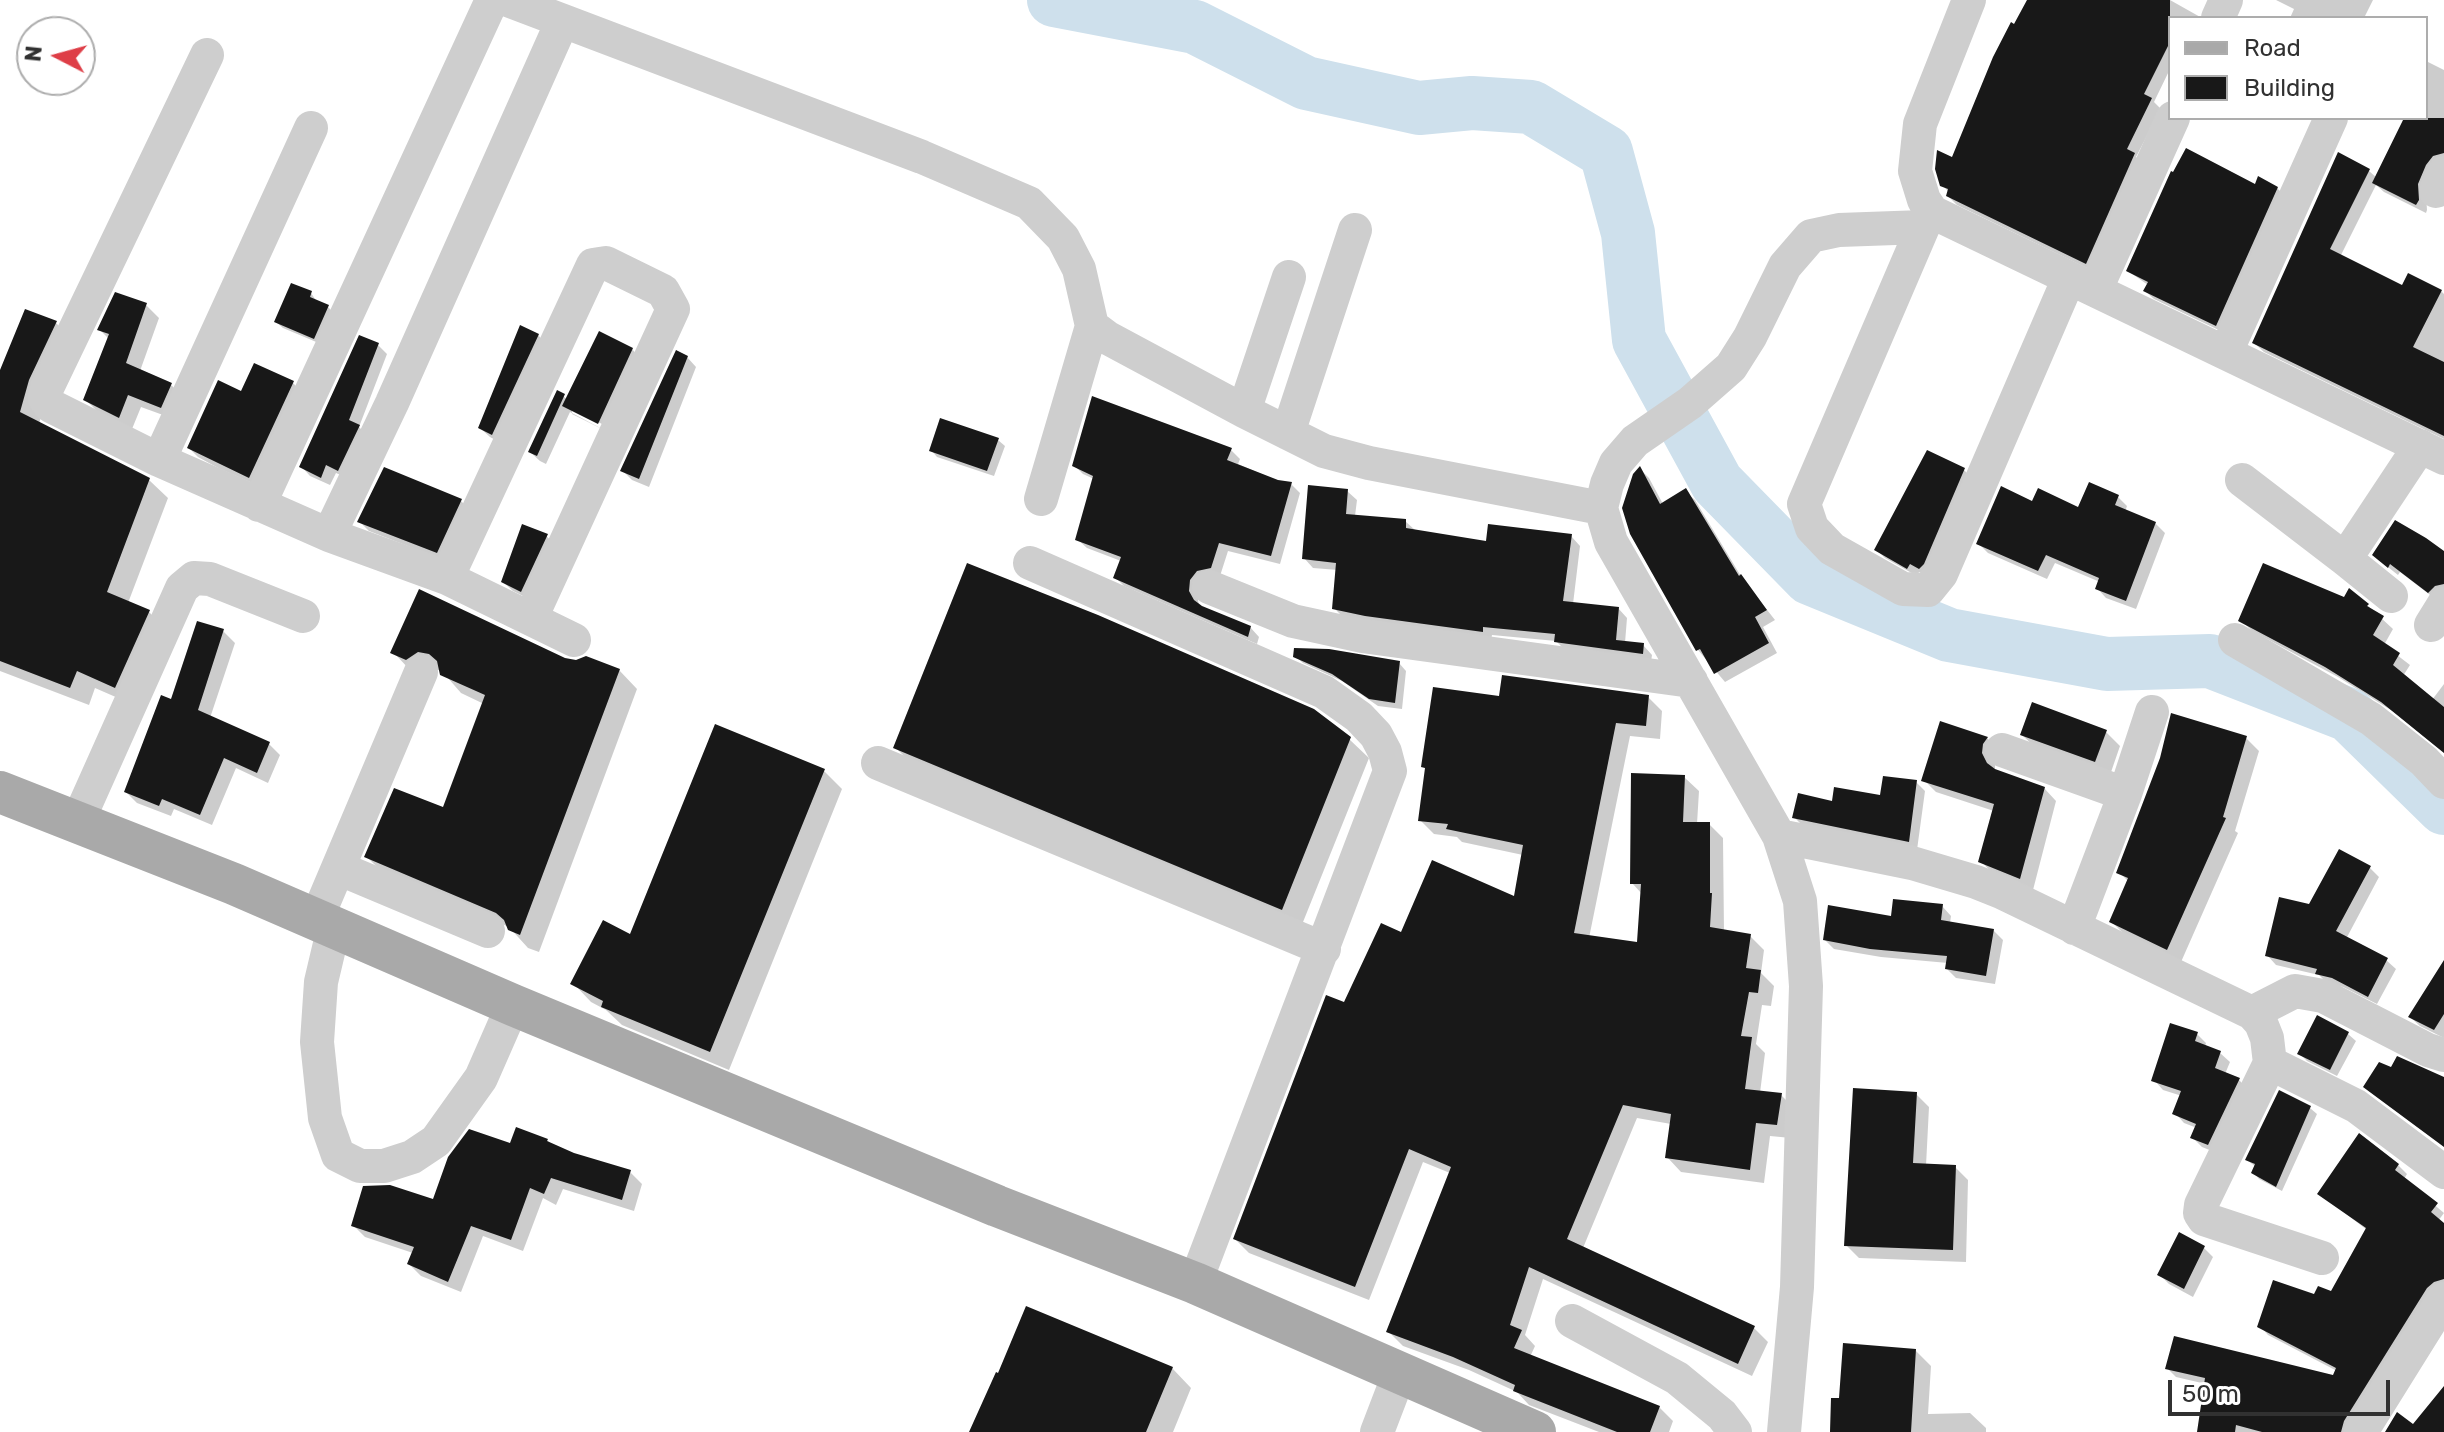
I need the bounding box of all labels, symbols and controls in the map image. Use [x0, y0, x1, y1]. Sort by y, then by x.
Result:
north arrow [16, 16, 96, 96]
legend [2168, 16, 2428, 120]
text: Road [2244, 34, 2301, 62]
text: N [19, 44, 48, 63]
text: Building [2244, 74, 2335, 102]
scale bar [2172, 1364, 2394, 1414]
text: 50 m [2182, 1380, 2239, 1408]

